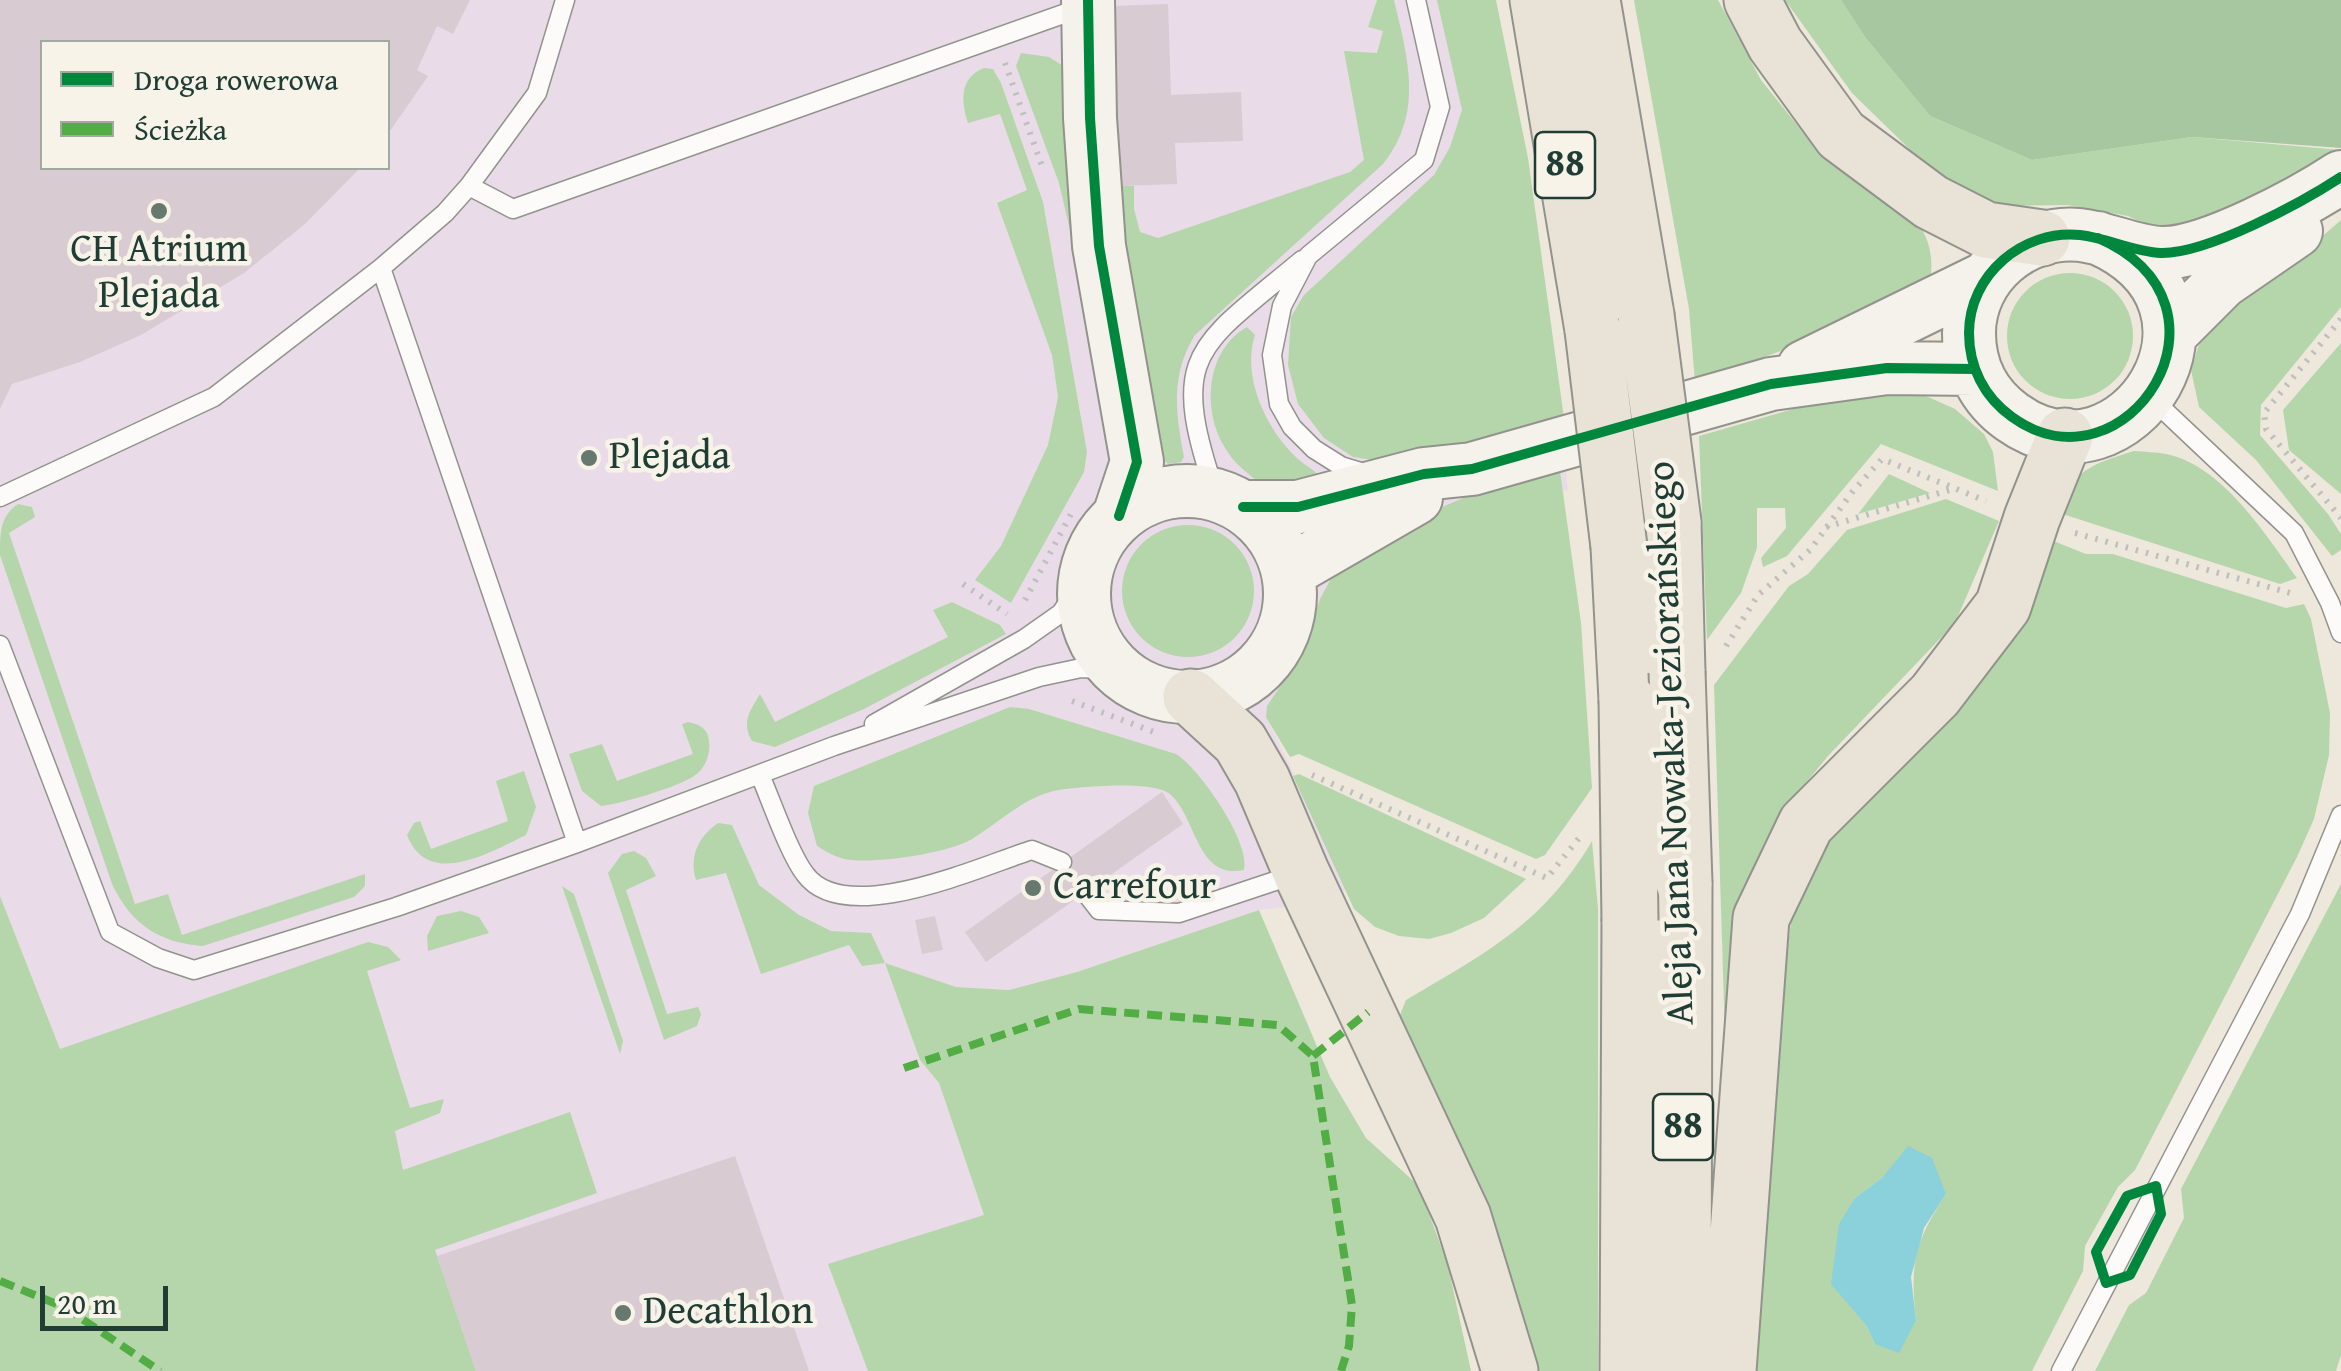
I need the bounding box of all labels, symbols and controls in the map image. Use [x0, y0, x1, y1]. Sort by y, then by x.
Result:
legend [40, 40, 390, 170]
text: Droga rowerowa [134, 57, 338, 101]
text: Ścieżka [134, 107, 227, 151]
road number: 88 [1535, 132, 1595, 198]
marker: CH Atrium Plejada [148, 200, 170, 222]
place label: CH Atrium Plejada [70, 227, 248, 321]
place label: Plejada [609, 434, 730, 482]
marker: Plejada [578, 447, 600, 469]
street label: Aleja Jana Nowaka-Jeziorańskiego [1639, 460, 1707, 1026]
place label: Carrefour [1053, 864, 1216, 912]
marker: Carrefour [1022, 877, 1044, 899]
road number: 88 [1653, 1094, 1713, 1160]
scale bar [45, 1266, 172, 1328]
text: 20 m [57, 1281, 117, 1325]
place label: Decathlon [643, 1289, 813, 1337]
marker: Decathlon [612, 1302, 634, 1324]

